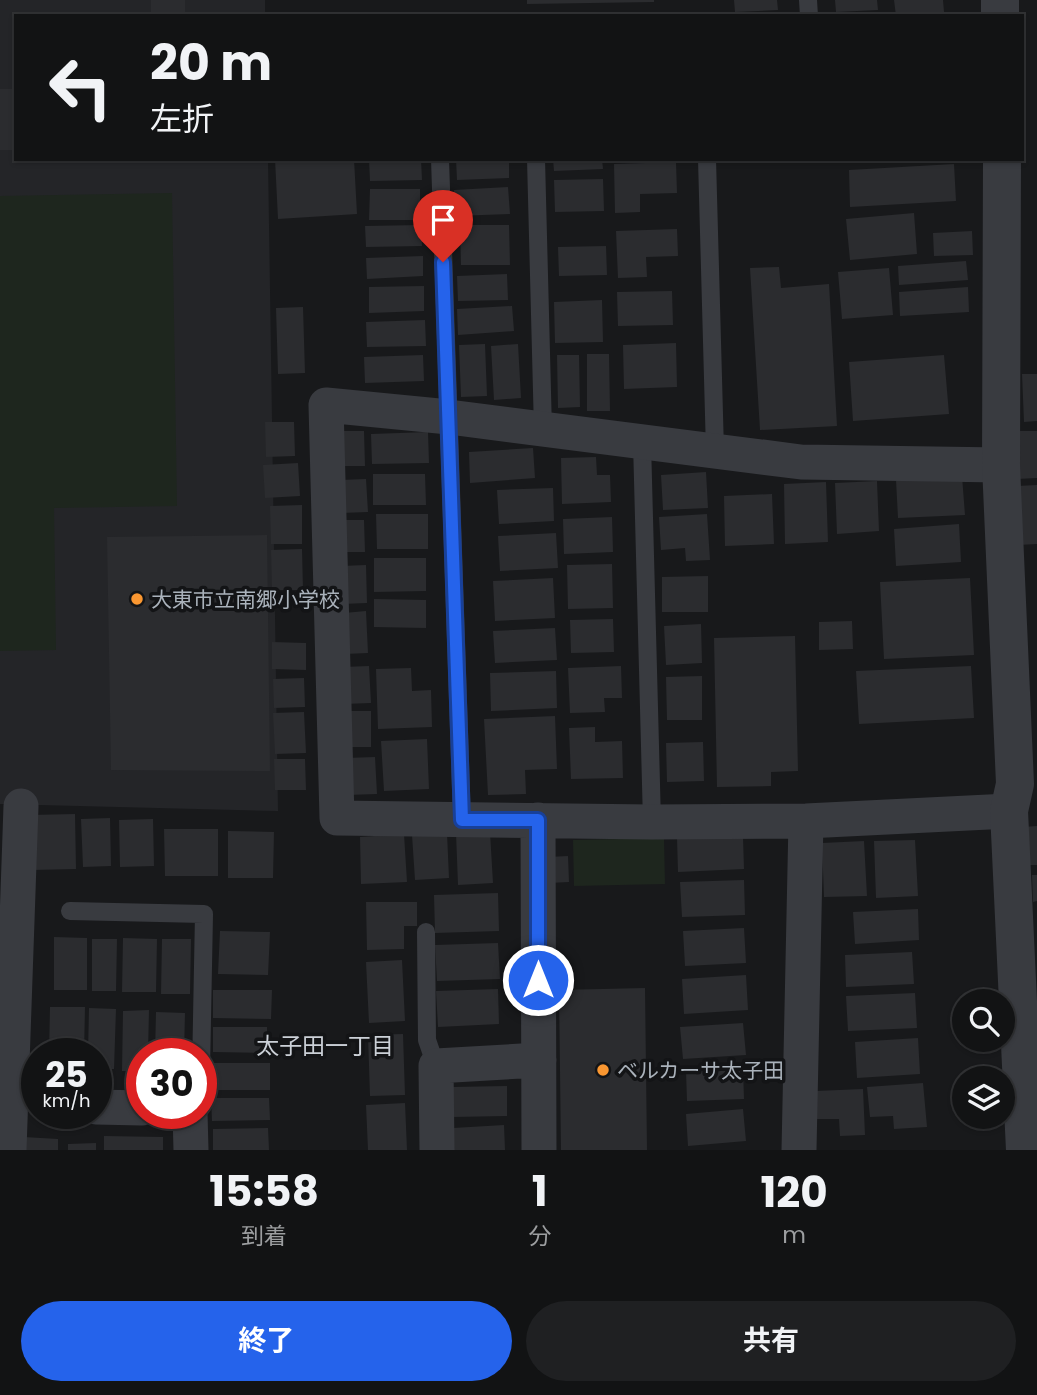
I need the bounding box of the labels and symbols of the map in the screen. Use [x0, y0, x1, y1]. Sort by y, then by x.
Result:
pin [413, 190, 473, 262]
place label: 大東市立南郷小学校 [151, 585, 340, 614]
marker: 大東市立南郷小学校 [129, 591, 145, 607]
position arrow [501, 943, 575, 1017]
district label: 太子田一丁目 [256, 1030, 394, 1062]
speed limit sign: 30 [126, 1038, 217, 1129]
place label: ベルカーサ太子田 [617, 1056, 784, 1085]
marker: ベルカーサ太子田 [595, 1062, 611, 1078]

